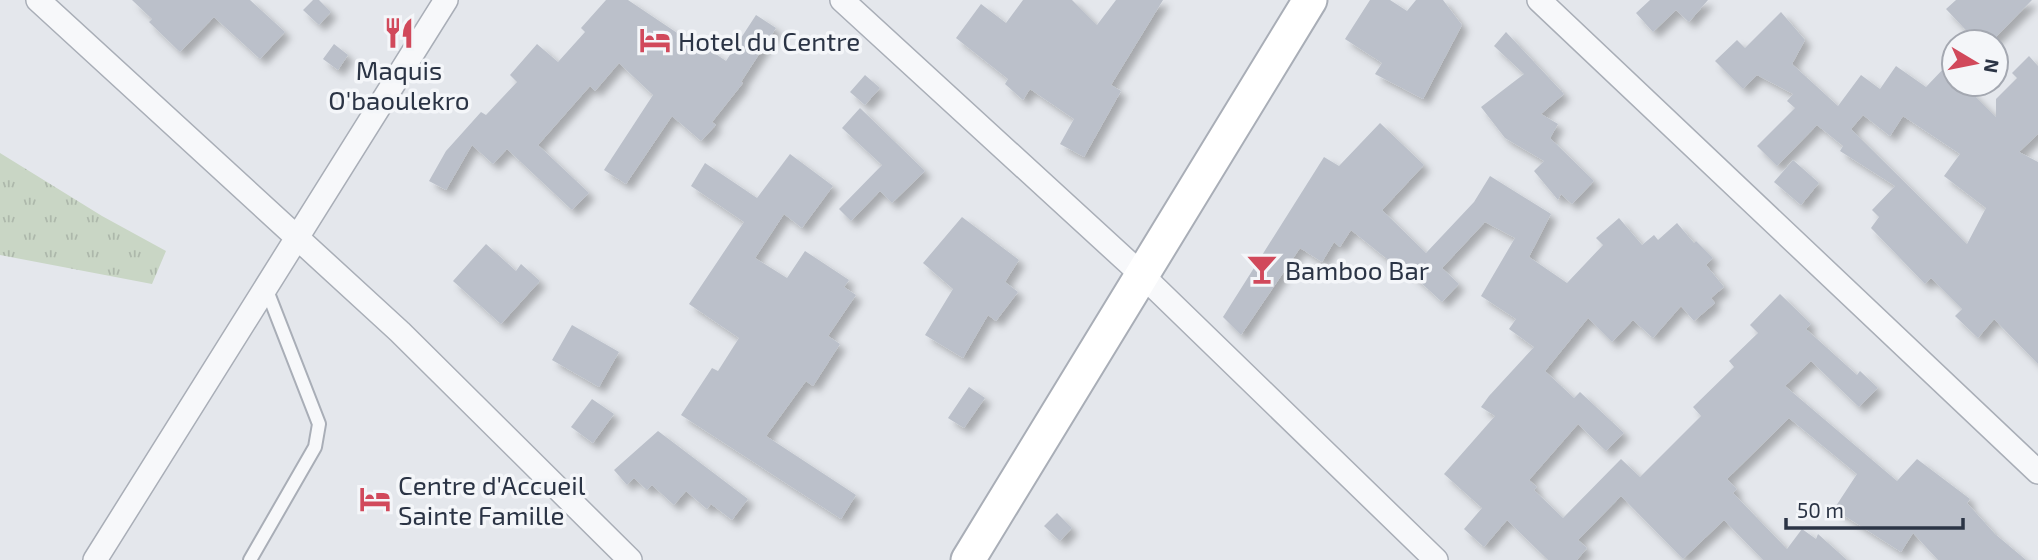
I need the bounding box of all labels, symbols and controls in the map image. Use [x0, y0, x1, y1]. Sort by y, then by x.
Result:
restaurant icon: Maquis O'baoulekro [382, 16, 416, 50]
hotel icon: Hotel du Centre [638, 23, 672, 57]
place label: Hotel du Centre [678, 25, 860, 56]
north arrow [1940, 28, 2010, 98]
place label: Maquis O'baoulekro [328, 54, 470, 115]
text: N [1980, 57, 2005, 75]
bar icon: Bamboo Bar [1245, 252, 1279, 286]
place label: Bamboo Bar [1285, 254, 1429, 285]
place label: Centre d'Accueil Sainte Famille [398, 469, 586, 530]
hotel icon: Centre d'Accueil Sainte Famille [358, 482, 392, 516]
scale bar [1786, 486, 1963, 530]
text: 50 m [1797, 497, 1844, 522]

